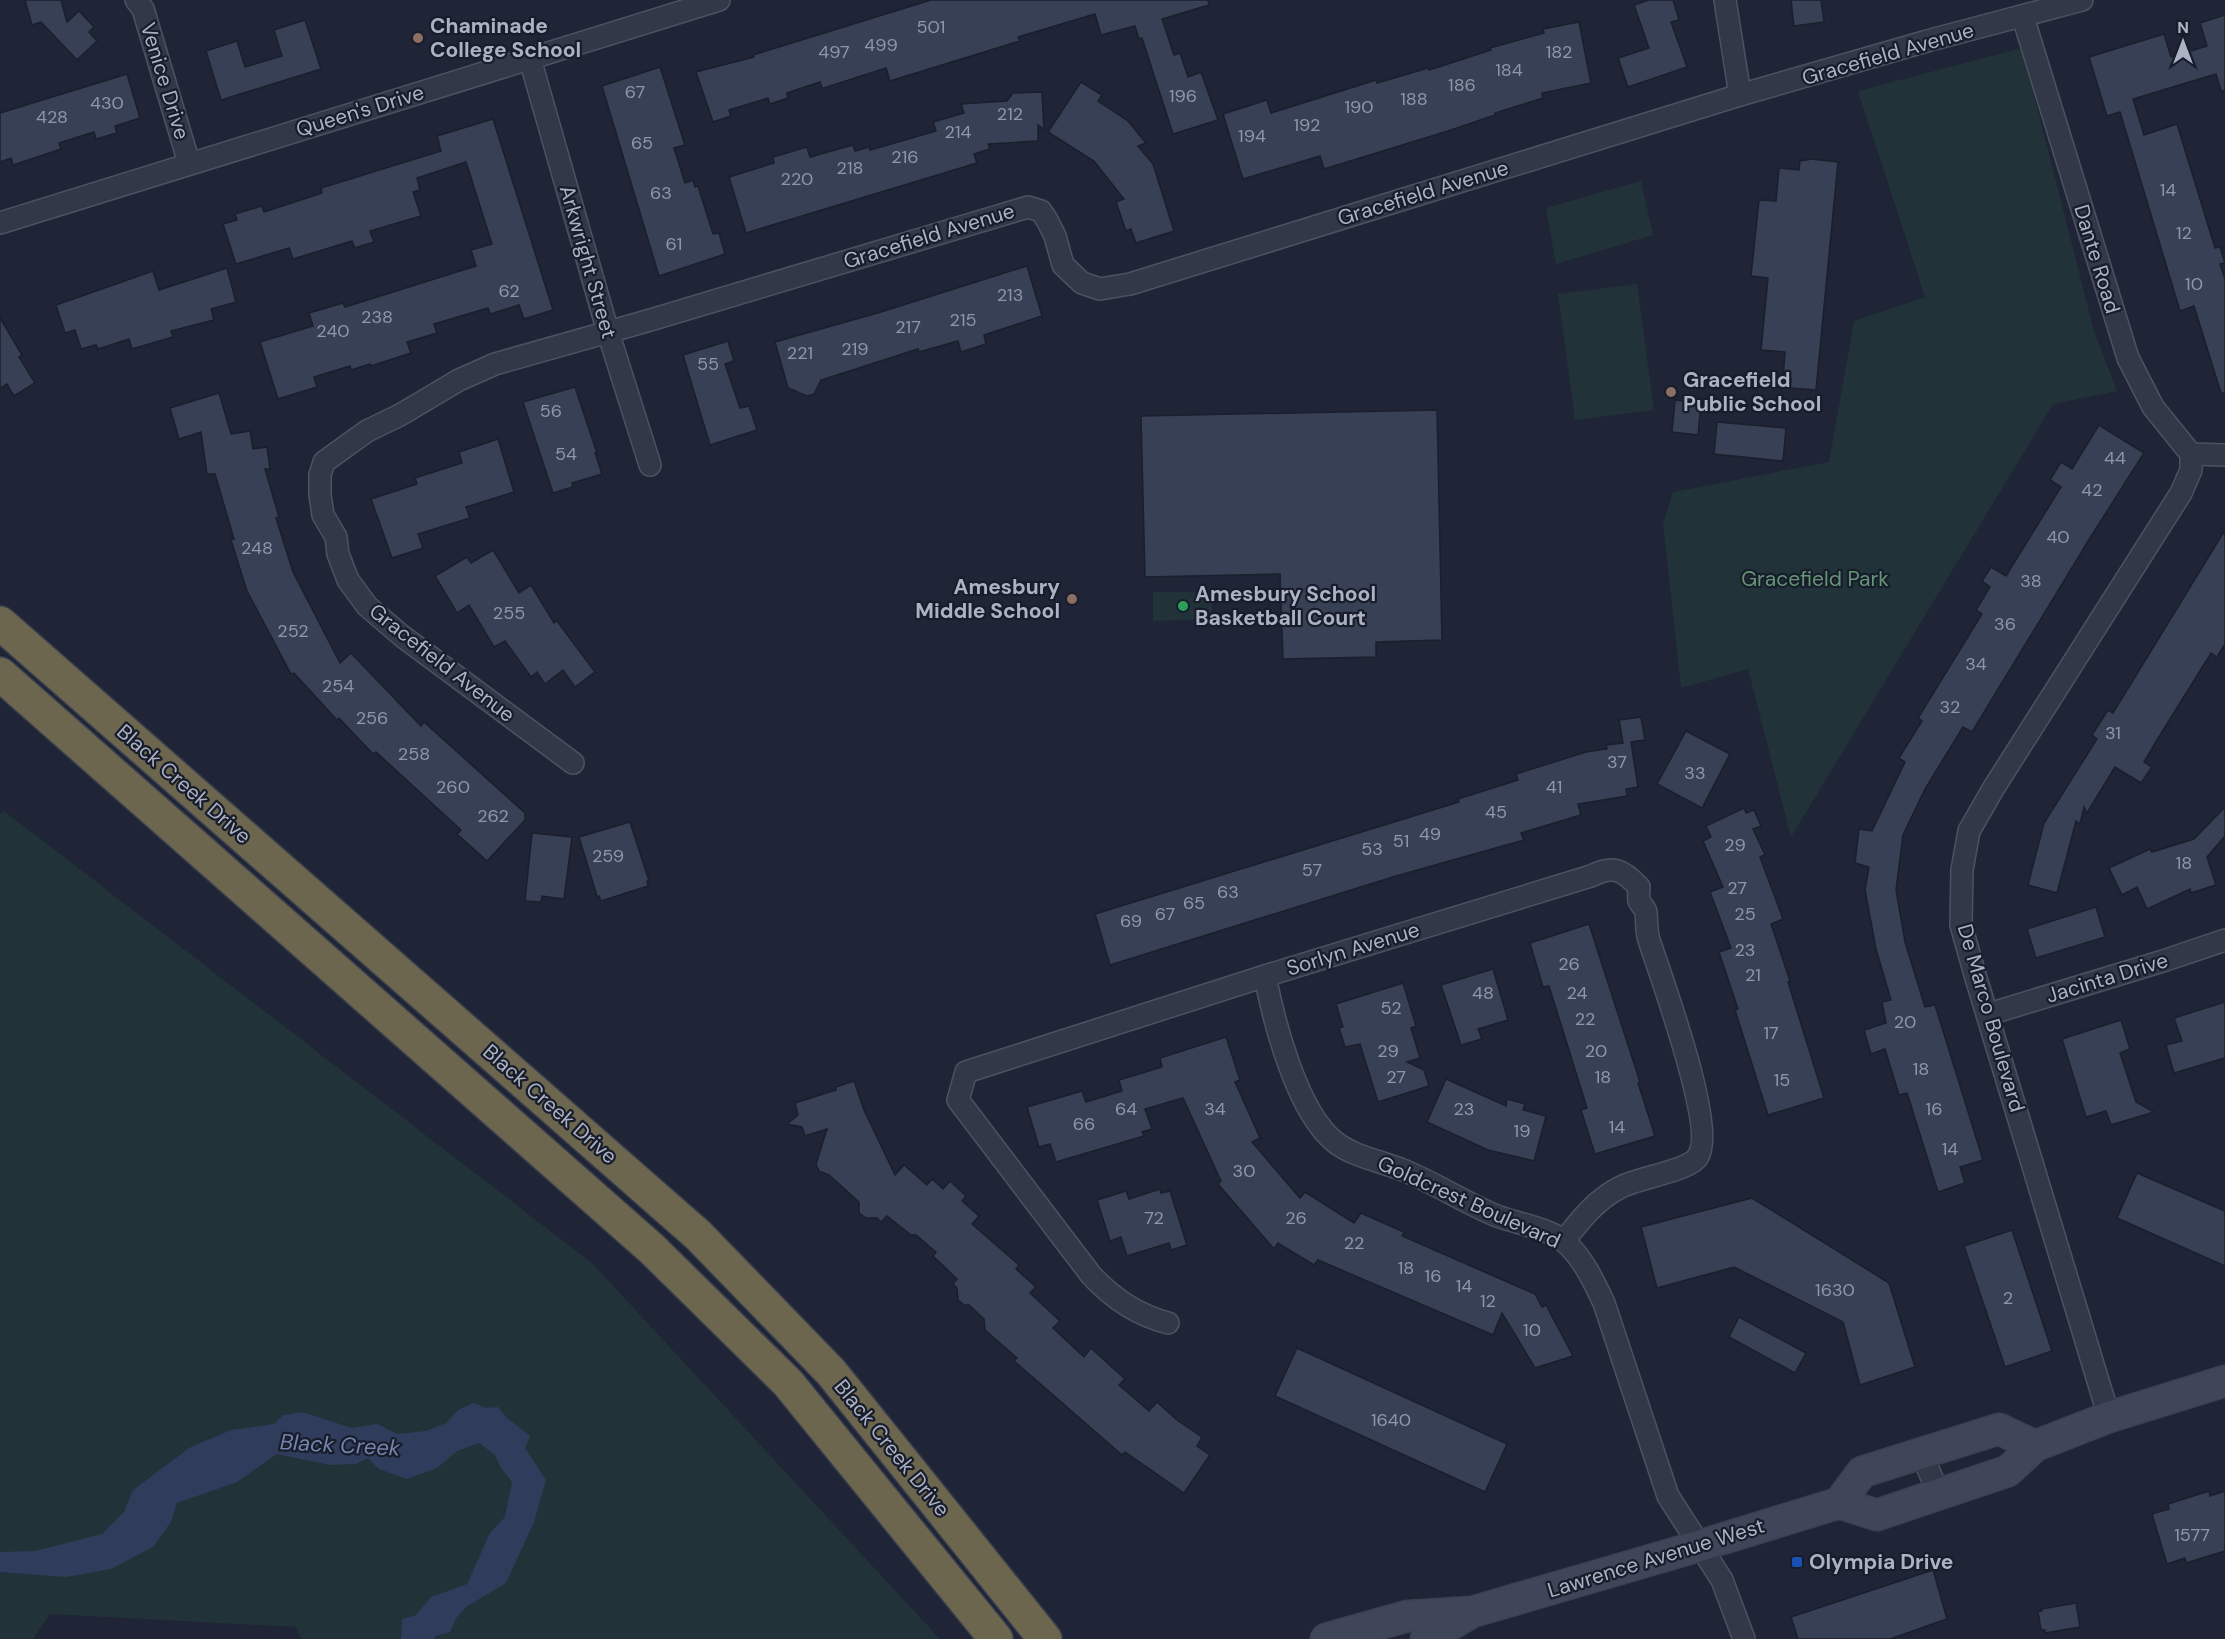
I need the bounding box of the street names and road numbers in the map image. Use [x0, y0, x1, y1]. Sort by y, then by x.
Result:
street label: Gracefield Avenue [1799, 16, 1977, 92]
street label: Venice Drive [134, 19, 196, 143]
street label: Queen's Drive [293, 78, 427, 144]
street label: Gracefield Avenue [1334, 154, 1512, 232]
street label: Arkwright Street [553, 182, 623, 342]
street label: Gracefield Avenue [840, 197, 1018, 275]
street label: Dante Road [2067, 201, 2127, 317]
street label: Gracefield Avenue [363, 597, 521, 729]
street label: Black Creek Drive [111, 718, 257, 850]
street label: Sorlyn Avenue [1283, 915, 1423, 983]
street label: De Marco Boulevard [1951, 921, 2031, 1115]
street label: Jacinta Drive [2043, 946, 2171, 1010]
street label: Black Creek Drive [477, 1038, 623, 1170]
street label: Goldcrest Boulevard [1373, 1149, 1565, 1255]
street label: Black Creek Drive [828, 1373, 956, 1523]
street label: Lawrence Avenue West [1544, 1512, 1768, 1604]

